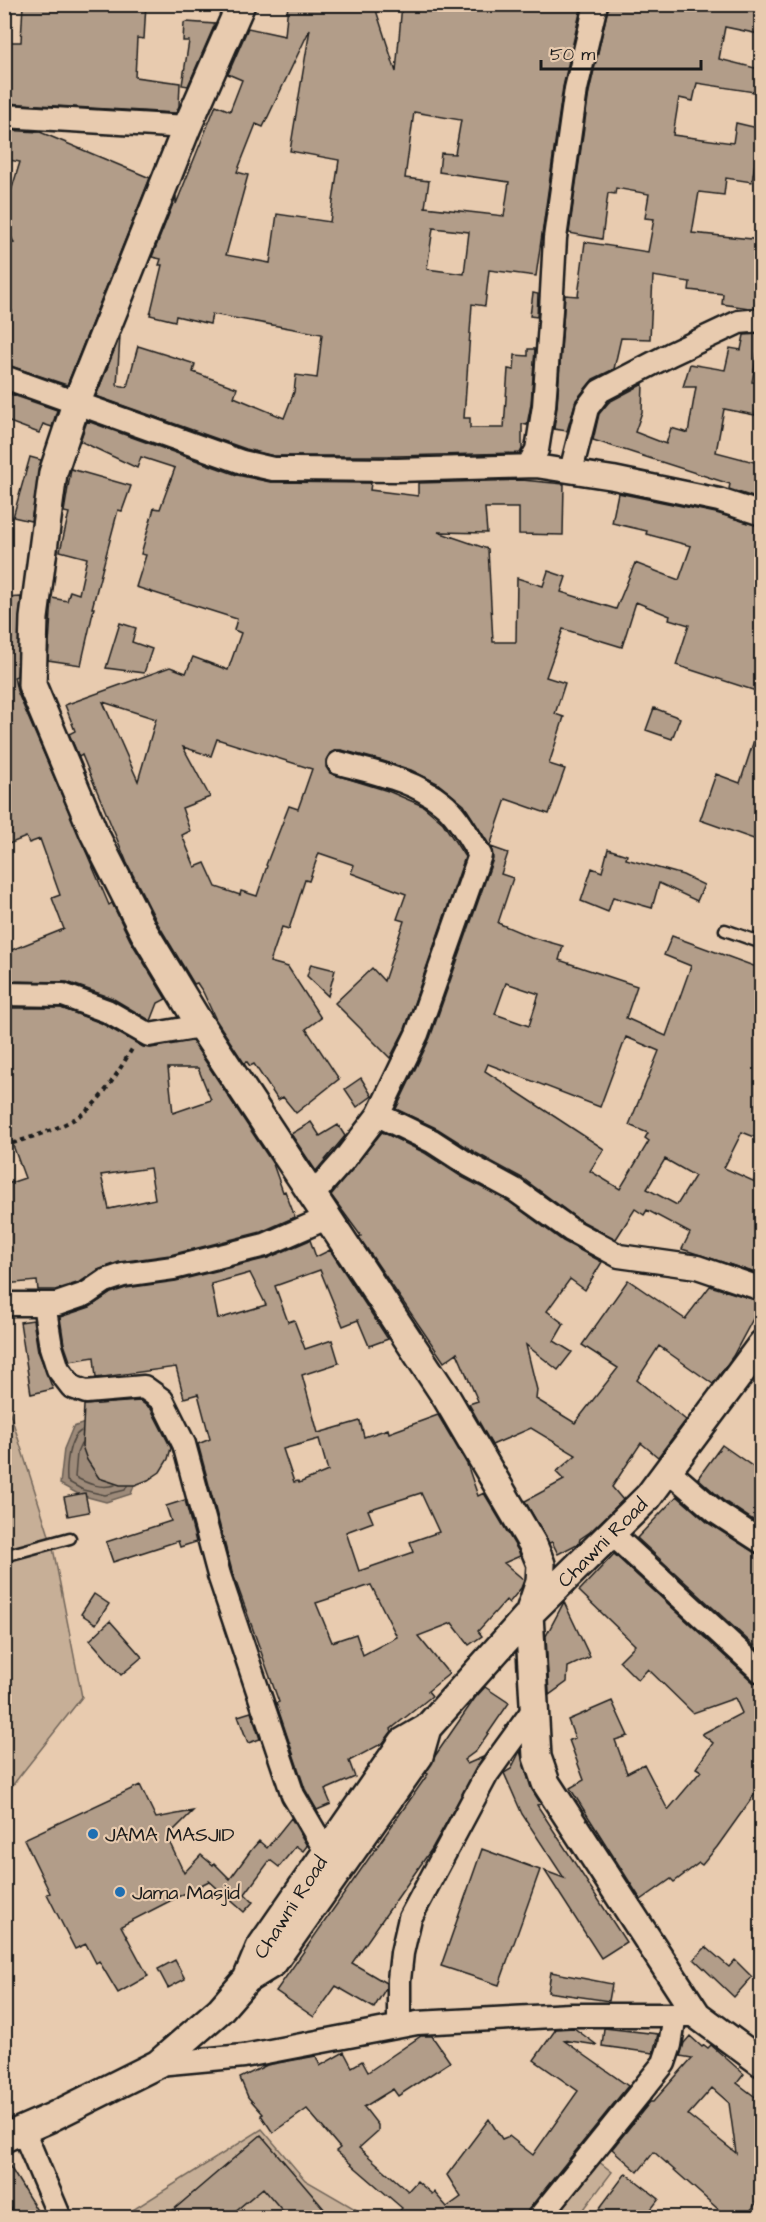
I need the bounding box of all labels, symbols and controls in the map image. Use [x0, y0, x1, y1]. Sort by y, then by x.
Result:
scale bar [541, 33, 702, 71]
text: 50 m [550, 42, 595, 67]
street label: Chawni Road [551, 1491, 654, 1594]
place label: JAMA MASJID [105, 1821, 235, 1849]
marker: JAMA MASJID [86, 1827, 100, 1841]
street label: Chawni Road [247, 1851, 335, 1964]
place label: Jama Masjid [132, 1879, 240, 1907]
marker: Jama Masjid [113, 1885, 127, 1899]

